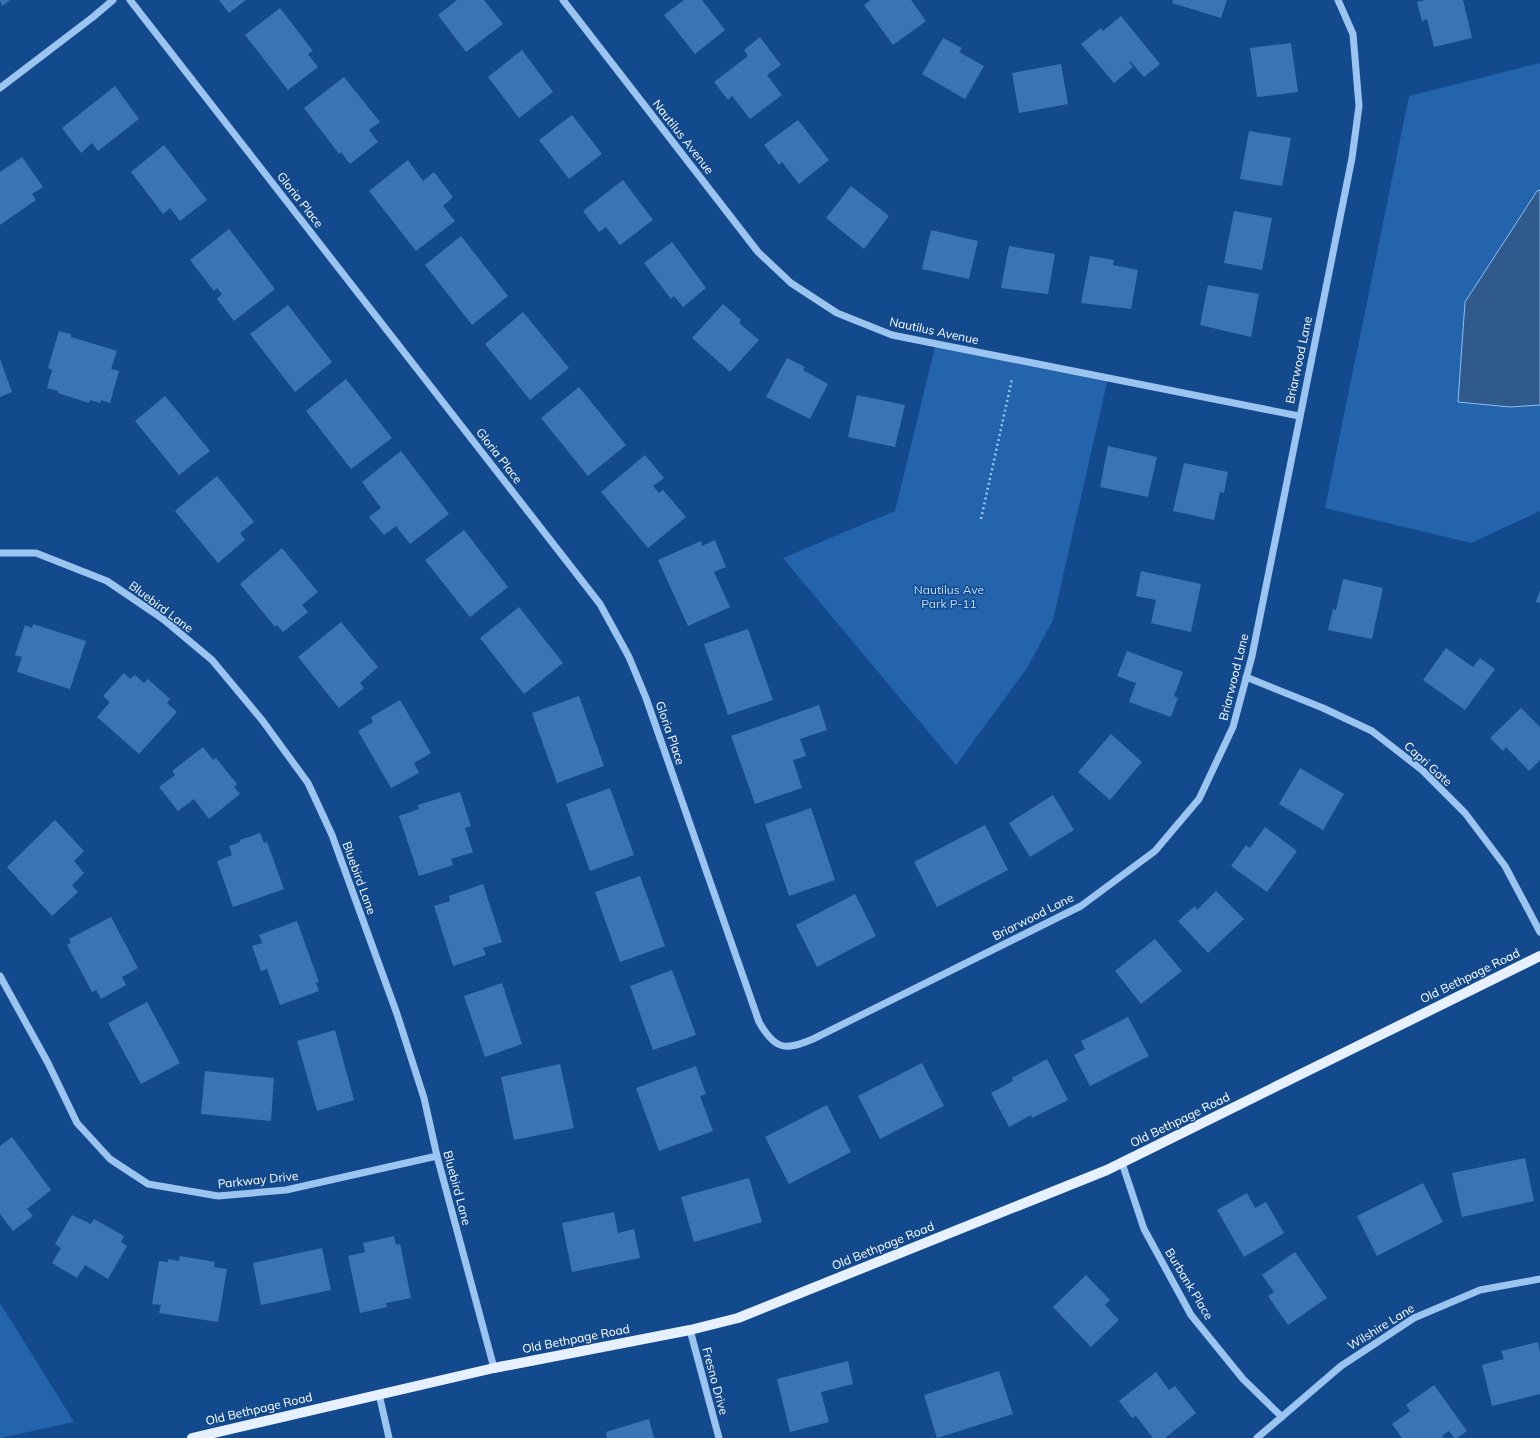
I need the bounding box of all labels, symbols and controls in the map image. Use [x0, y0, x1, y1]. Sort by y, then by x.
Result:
street label: Nautilus Avenue [650, 96, 717, 177]
street label: Gloria Place [274, 169, 327, 230]
street label: Nautilus Avenue [888, 314, 980, 347]
street label: Briarwood Lane [1282, 315, 1315, 405]
street label: Gloria Place [473, 425, 526, 486]
street label: Bluebird Lane [126, 578, 196, 636]
park label: Nautilus Ave Park P-11 [914, 582, 984, 611]
street label: Briarwood Lane [1215, 632, 1252, 722]
street label: Gloria Place [653, 699, 688, 767]
street label: Capri Gate [1401, 738, 1455, 789]
street label: Bluebird Lane [339, 839, 380, 916]
street label: Briarwood Lane [990, 890, 1076, 943]
street label: Old Bethpage Road [1417, 945, 1522, 1006]
street label: Old Bethpage Road [1127, 1089, 1232, 1150]
street label: Bluebird Lane [440, 1149, 475, 1227]
street label: Parkway Drive [217, 1168, 299, 1191]
street label: Old Bethpage Road [829, 1218, 936, 1273]
street label: Burbank Place [1162, 1245, 1217, 1322]
street label: Wilshire Lane [1344, 1300, 1417, 1353]
street label: Old Bethpage Road [521, 1321, 631, 1356]
street label: Fresno Drive [699, 1345, 732, 1416]
street label: Old Bethpage Road [204, 1389, 314, 1428]

